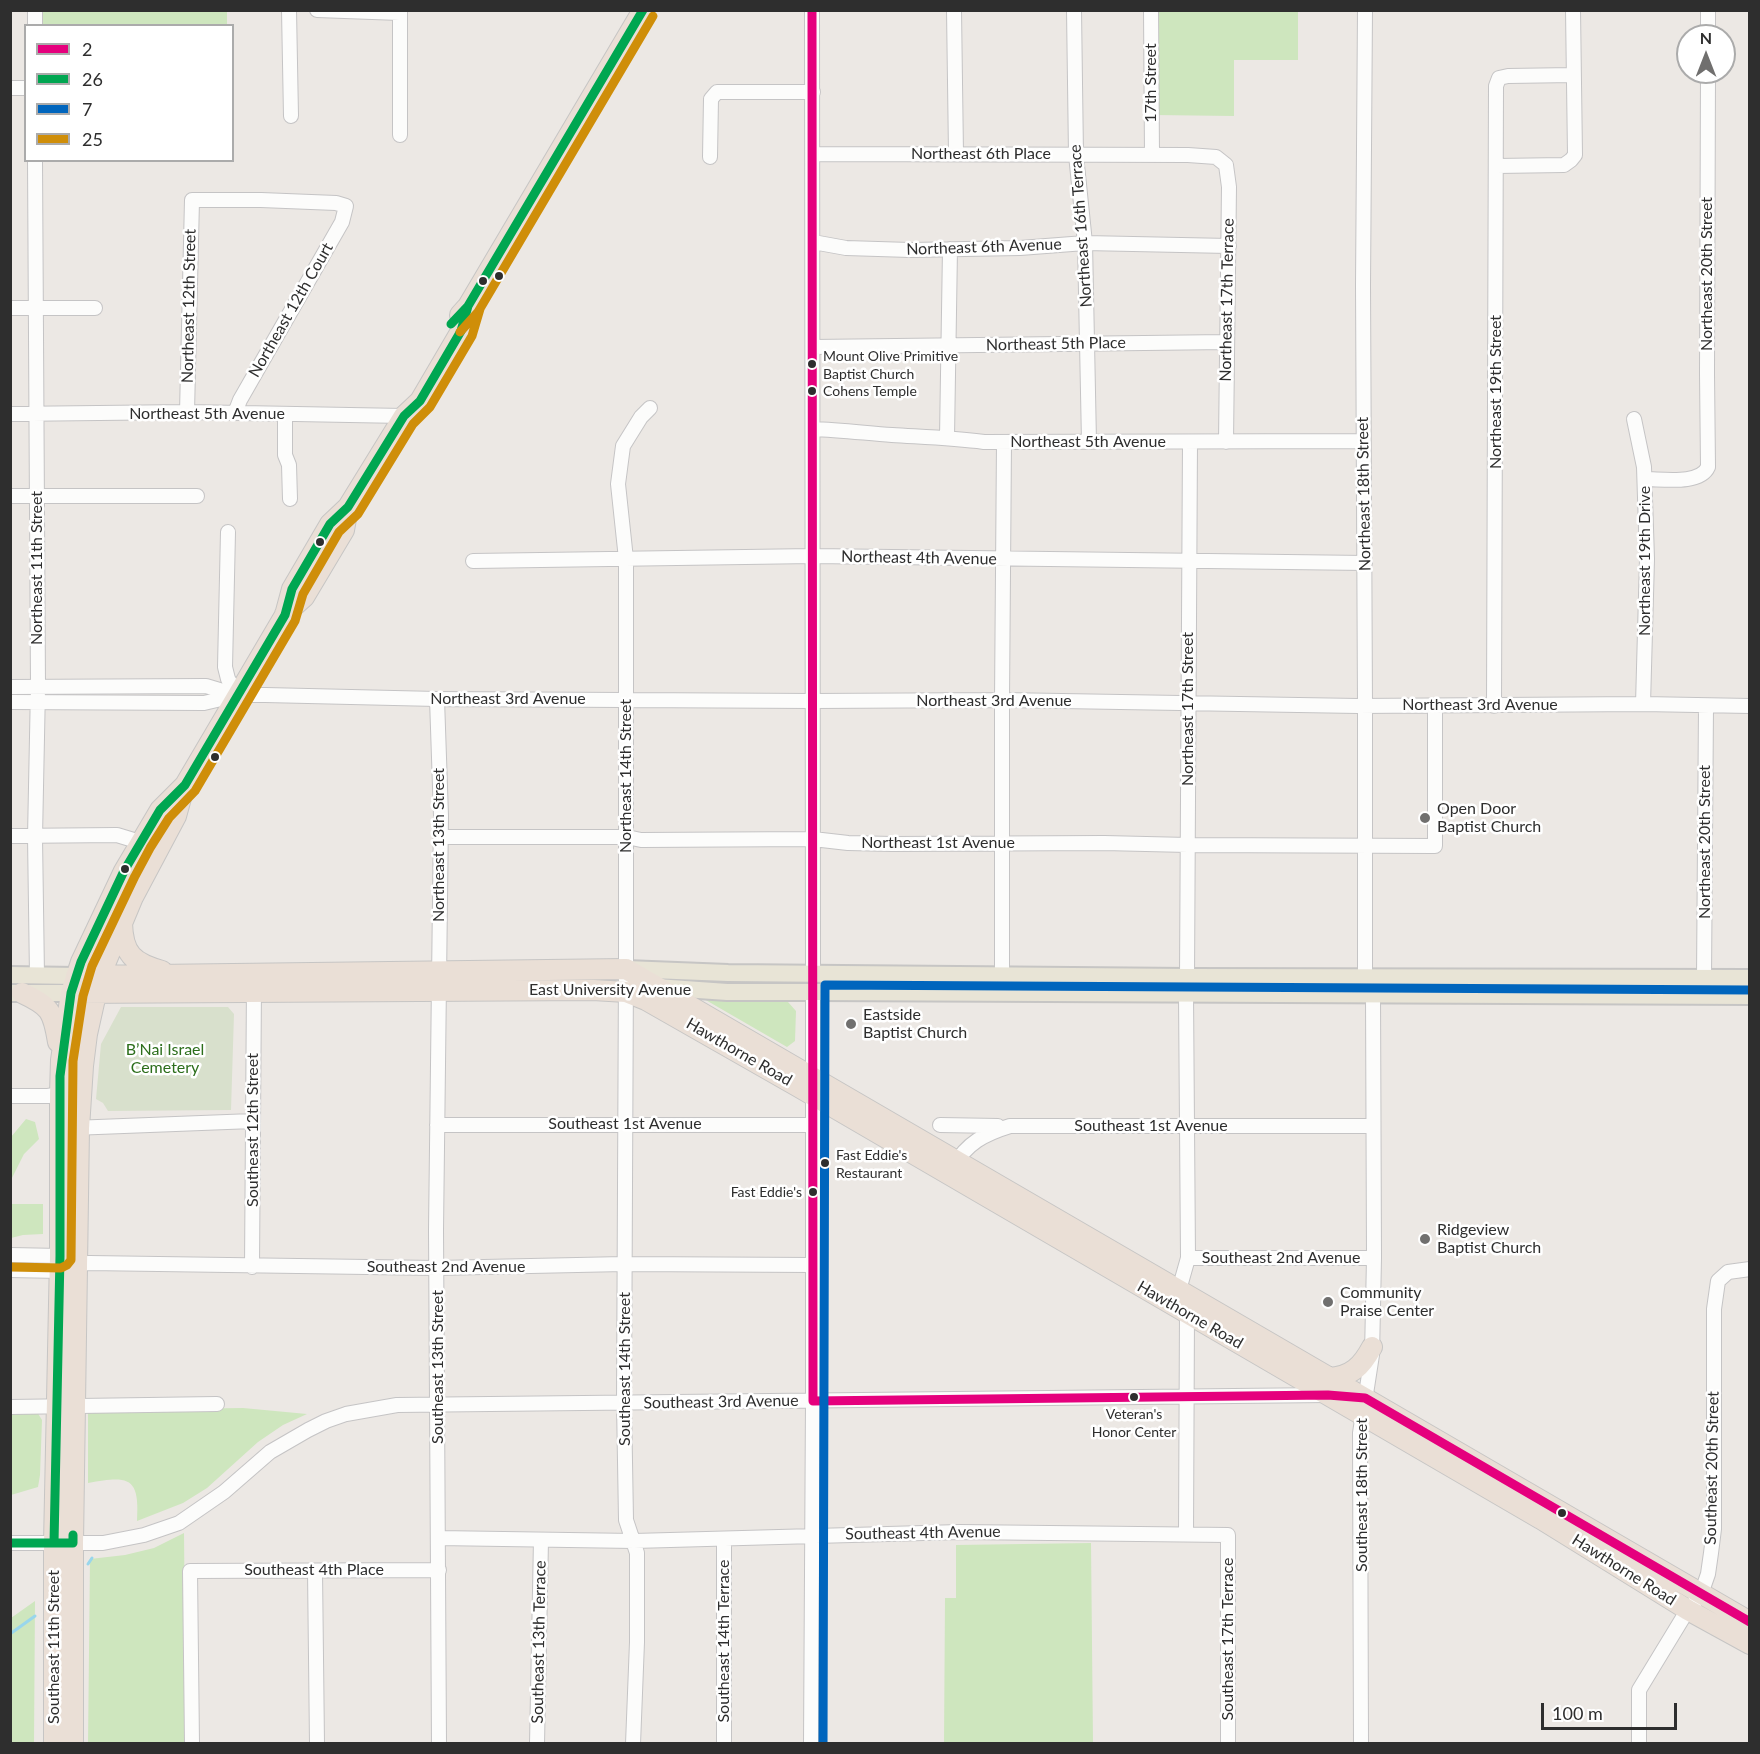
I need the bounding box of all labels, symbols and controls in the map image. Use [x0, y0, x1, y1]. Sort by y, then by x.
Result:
legend [24, 24, 234, 162]
north arrow [1676, 24, 1736, 84]
text: N [1700, 28, 1712, 47]
text: 2 [82, 38, 92, 60]
street label: 17th Street [1141, 43, 1161, 123]
text: 26 [82, 68, 103, 90]
text: 7 [82, 98, 92, 120]
text: 25 [82, 128, 103, 150]
street label: Northeast 6th Place [911, 144, 1051, 164]
street label: Northeast 16th Terrace [1066, 144, 1096, 308]
street label: Northeast 20th Street [1697, 197, 1717, 351]
street label: Northeast 17th Terrace [1216, 218, 1238, 382]
street label: Northeast 12th Street [178, 229, 200, 383]
street label: Northeast 6th Avenue [906, 235, 1062, 259]
street label: Northeast 12th Court [245, 239, 337, 381]
unlabelled marker [493, 270, 505, 282]
unlabelled marker [477, 275, 489, 287]
street label: Northeast 19th Street [1486, 315, 1506, 469]
street label: Northeast 5th Place [986, 333, 1126, 355]
place label: Mount Olive Primitive Baptist Church [823, 348, 958, 380]
marker: Mount Olive Primitive Baptist Church [806, 358, 818, 370]
place label: Cohens Temple [823, 383, 917, 399]
marker: Cohens Temple [806, 385, 818, 397]
street label: Northeast 5th Avenue [129, 404, 285, 424]
street label: Northeast 18th Street [1353, 417, 1375, 571]
street label: Northeast 5th Avenue [1010, 432, 1166, 452]
street label: Northeast 19th Drive [1635, 486, 1655, 636]
street label: Northeast 11th Street [27, 491, 47, 645]
unlabelled marker [314, 536, 326, 548]
street label: Northeast 4th Avenue [841, 547, 997, 569]
street label: Northeast 17th Street [1178, 632, 1198, 786]
street label: Northeast 3rd Avenue [430, 689, 586, 709]
street label: Northeast 3rd Avenue [916, 691, 1072, 711]
street label: Northeast 3rd Avenue [1402, 695, 1558, 715]
street label: Northeast 14th Street [616, 699, 636, 853]
unlabelled marker [209, 751, 221, 763]
street label: Northeast 20th Street [1695, 765, 1715, 919]
street label: Northeast 13th Street [429, 768, 449, 922]
place label: Open Door Baptist Church [1437, 799, 1541, 837]
marker: Open Door Baptist Church [1418, 811, 1432, 825]
street label: Northeast 1st Avenue [861, 833, 1015, 853]
unlabelled marker [119, 863, 131, 875]
street label: East University Avenue [529, 980, 691, 1000]
place label: Eastside Baptist Church [863, 1005, 967, 1043]
street label: Hawthorne Road [683, 1014, 795, 1090]
marker: Eastside Baptist Church [844, 1017, 858, 1031]
park label: B’Nai Israel Cemetery [126, 1040, 204, 1078]
street label: Southeast 12th Street [243, 1053, 263, 1207]
street label: Southeast 1st Avenue [548, 1114, 702, 1134]
street label: Southeast 1st Avenue [1074, 1116, 1228, 1136]
place label: Fast Eddie's Restaurant [836, 1147, 907, 1180]
marker: Fast Eddie's Restaurant [819, 1157, 831, 1169]
place label: Fast Eddie's [731, 1184, 802, 1200]
marker: Fast Eddie's [807, 1186, 819, 1198]
place label: Ridgeview Baptist Church [1437, 1220, 1541, 1258]
marker: Ridgeview Baptist Church [1418, 1232, 1432, 1246]
street label: Southeast 2nd Avenue [1202, 1248, 1360, 1268]
street label: Southeast 2nd Avenue [367, 1257, 525, 1277]
street label: Hawthorne Road [1134, 1277, 1246, 1353]
place label: Community Praise Center [1340, 1283, 1434, 1321]
street label: Southeast 13th Street [428, 1290, 448, 1444]
street label: Southeast 14th Street [615, 1292, 635, 1446]
marker: Community Praise Center [1321, 1295, 1335, 1309]
street label: Southeast 3rd Avenue [643, 1391, 799, 1413]
marker: Veteran's Honor Center [1128, 1391, 1140, 1403]
street label: Southeast 20th Street [1701, 1391, 1723, 1545]
place label: Veteran's Honor Center [1092, 1406, 1176, 1438]
street label: Southeast 18th Street [1352, 1418, 1372, 1572]
unlabelled marker [1556, 1507, 1568, 1519]
street label: Southeast 4th Avenue [845, 1522, 1001, 1544]
street label: Hawthorne Road [1568, 1530, 1680, 1610]
street label: Southeast 17th Terrace [1218, 1557, 1238, 1721]
street label: Southeast 14th Terrace [714, 1559, 734, 1723]
street label: Southeast 4th Place [244, 1560, 384, 1580]
street label: Southeast 13th Terrace [528, 1560, 550, 1724]
street label: Southeast 11th Street [44, 1570, 64, 1724]
scale bar [1544, 1691, 1680, 1729]
text: 100 m [1552, 1702, 1603, 1724]

